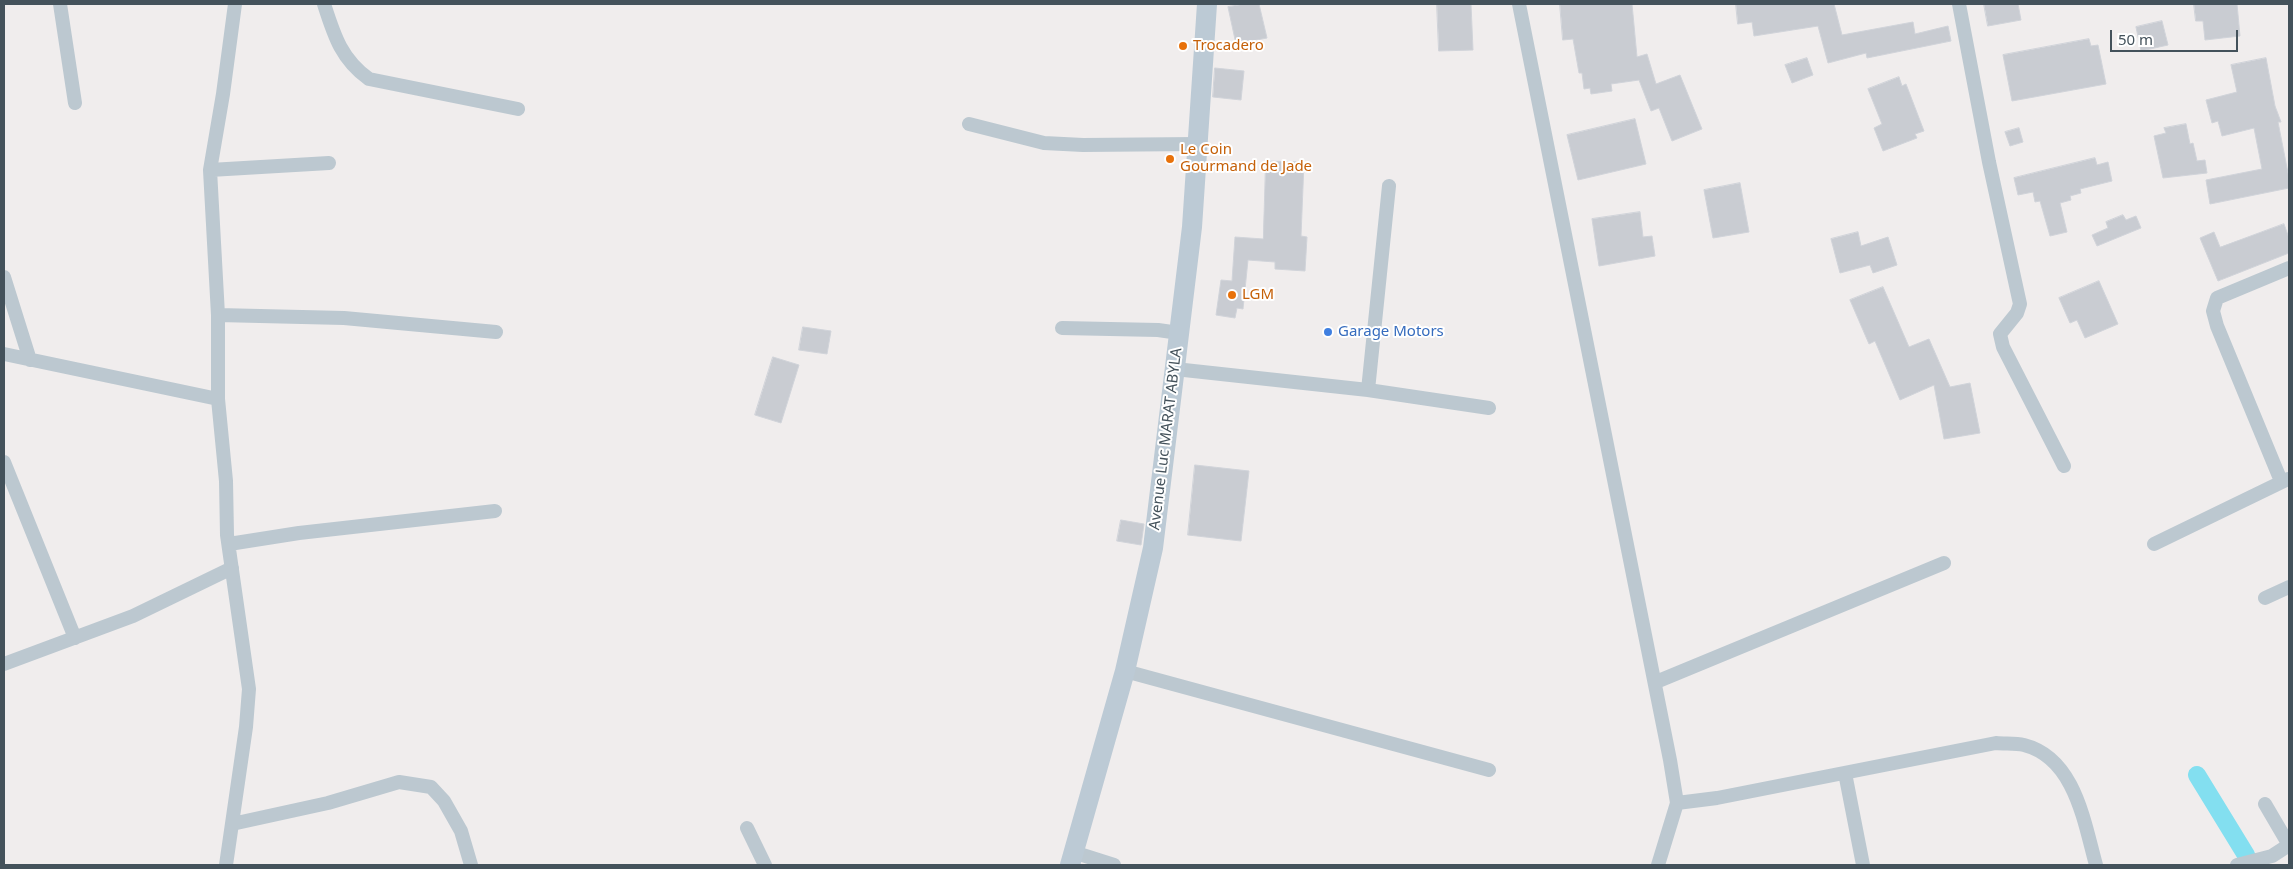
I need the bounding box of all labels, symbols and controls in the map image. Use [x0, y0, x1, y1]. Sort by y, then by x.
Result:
scale bar [2113, 20, 2240, 52]
text: 50 m [2118, 29, 2153, 49]
place label: Trocadero [1193, 37, 1264, 55]
marker: Trocadero [1177, 40, 1189, 52]
place label: Le Coin Gourmand de Jade [1180, 141, 1312, 176]
marker: Le Coin Gourmand de Jade [1164, 153, 1176, 165]
place label: LGM [1242, 286, 1274, 304]
marker: LGM [1226, 289, 1238, 301]
place label: Garage Motors [1338, 323, 1444, 341]
marker: Garage Motors [1322, 326, 1334, 338]
street label: Avenue Luc MARAT ABYLA [1146, 347, 1186, 531]

